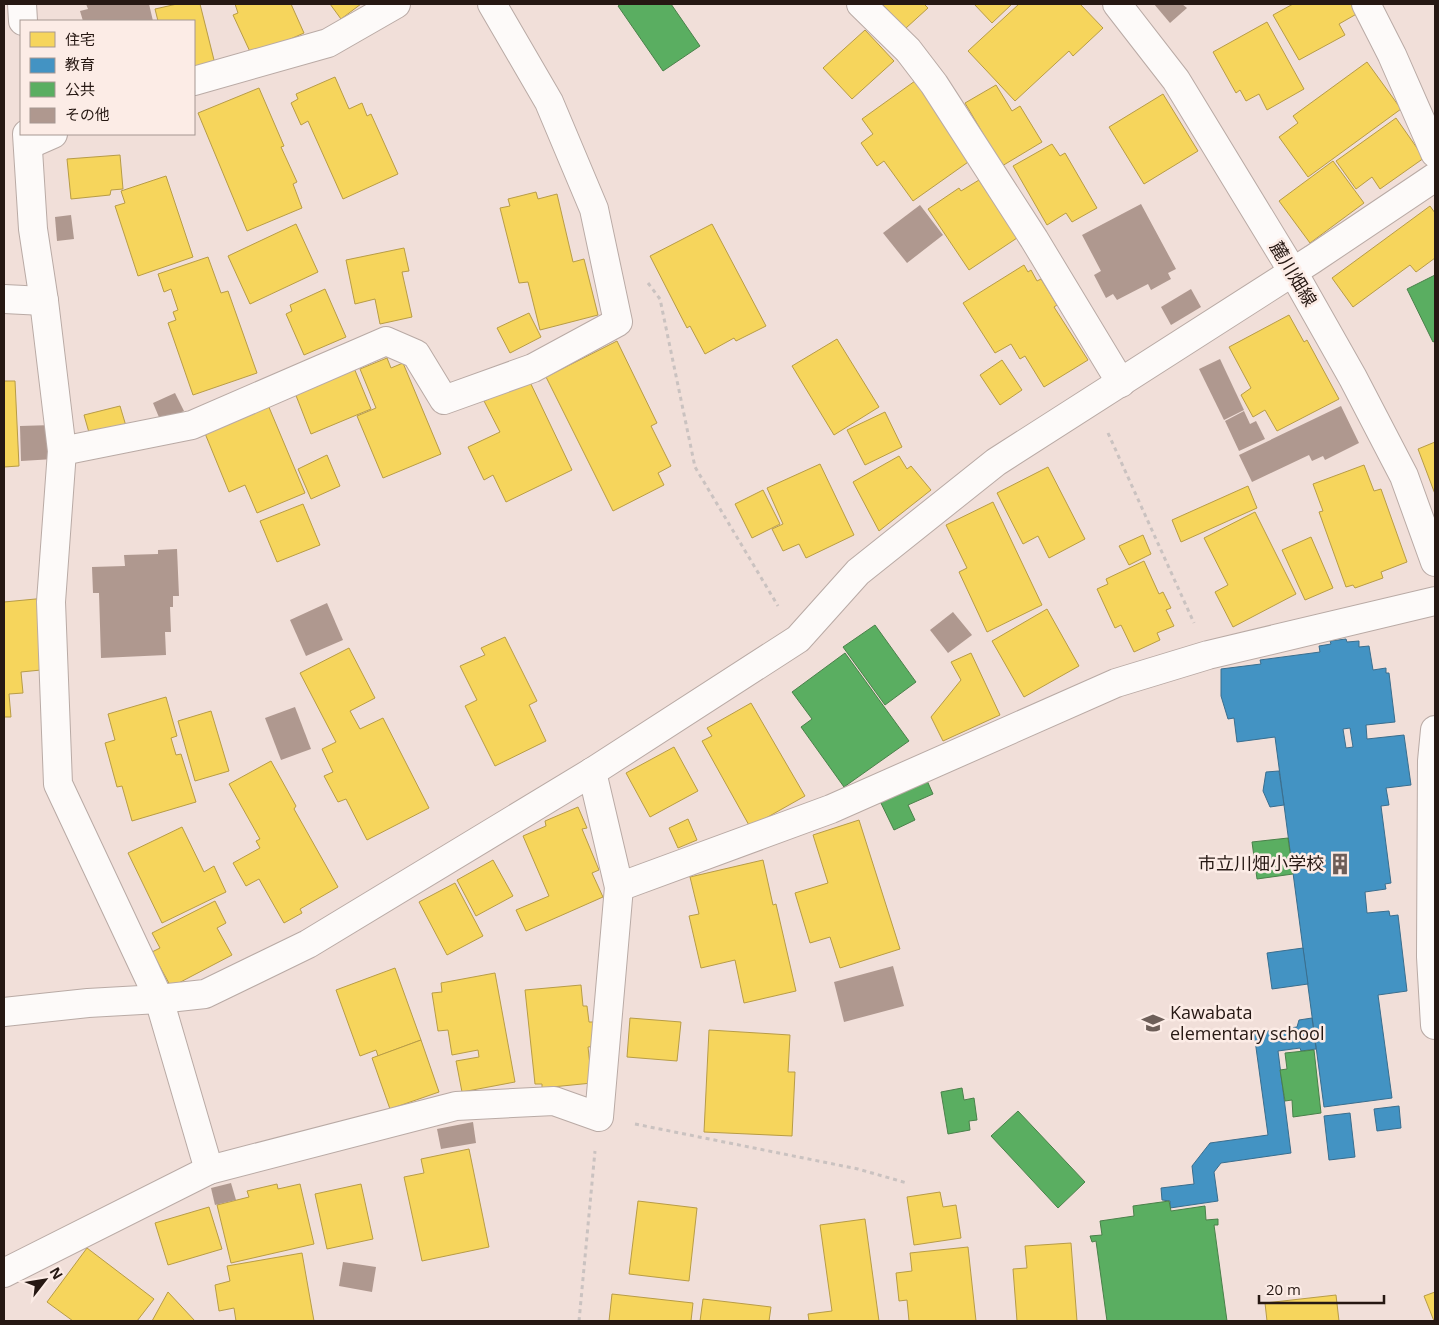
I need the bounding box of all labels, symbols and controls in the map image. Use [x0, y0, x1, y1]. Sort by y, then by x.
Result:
legend [20, 20, 195, 135]
text: 住宅 [65, 29, 95, 49]
text: 教育 [65, 54, 95, 74]
text: 公共 [65, 79, 95, 99]
text: その他 [65, 104, 110, 124]
street label: 麓川畑線 [1265, 236, 1323, 311]
place label: 市立川畑小学校 [1198, 851, 1324, 875]
building icon: 市立川畑小学校 [1327, 851, 1353, 877]
place label: Kawabata elementary school [1170, 1000, 1324, 1045]
school or university icon: Kawabata elementary school [1140, 1010, 1166, 1036]
north arrow [20, 1255, 70, 1305]
text: N [45, 1263, 68, 1283]
scale bar [1259, 1272, 1384, 1304]
text: 20 m [1266, 1279, 1301, 1299]

